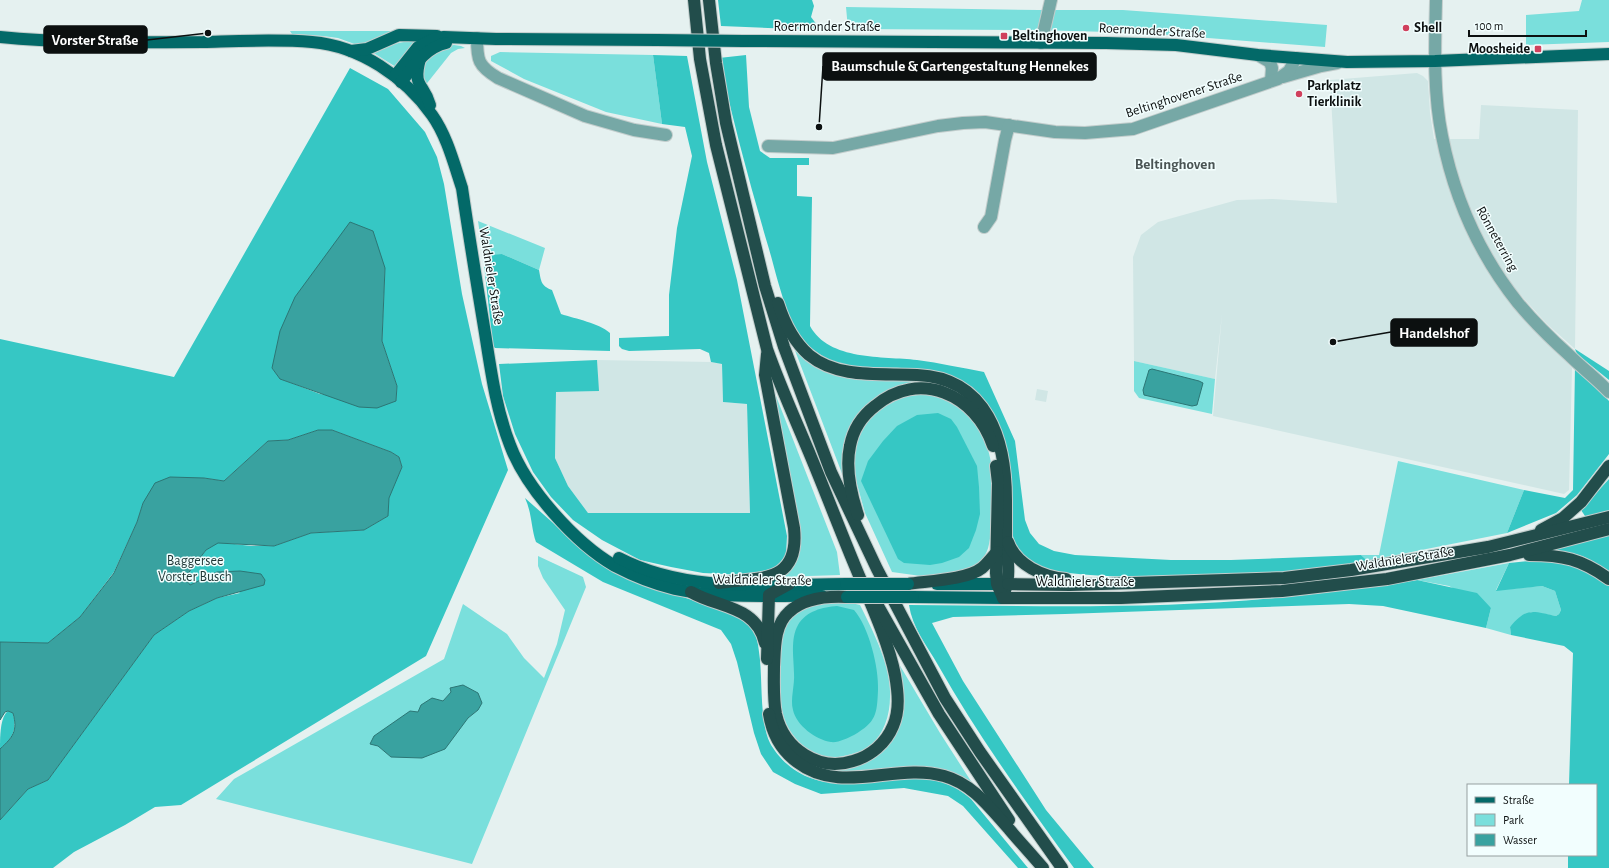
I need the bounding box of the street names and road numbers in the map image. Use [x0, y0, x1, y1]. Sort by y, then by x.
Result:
street label: Roermonder Straße [774, 20, 880, 34]
street label: Roermonder Straße [1098, 21, 1206, 41]
street label: Beltinghovener Straße [1124, 69, 1244, 121]
street label: Rönneterring [1473, 204, 1521, 274]
street label: Waldnieler Straße [476, 226, 506, 326]
street label: Waldnieler Straße [1355, 544, 1455, 574]
street label: Waldnieler Straße [712, 572, 812, 588]
street label: Waldnieler Straße [1036, 575, 1134, 589]

